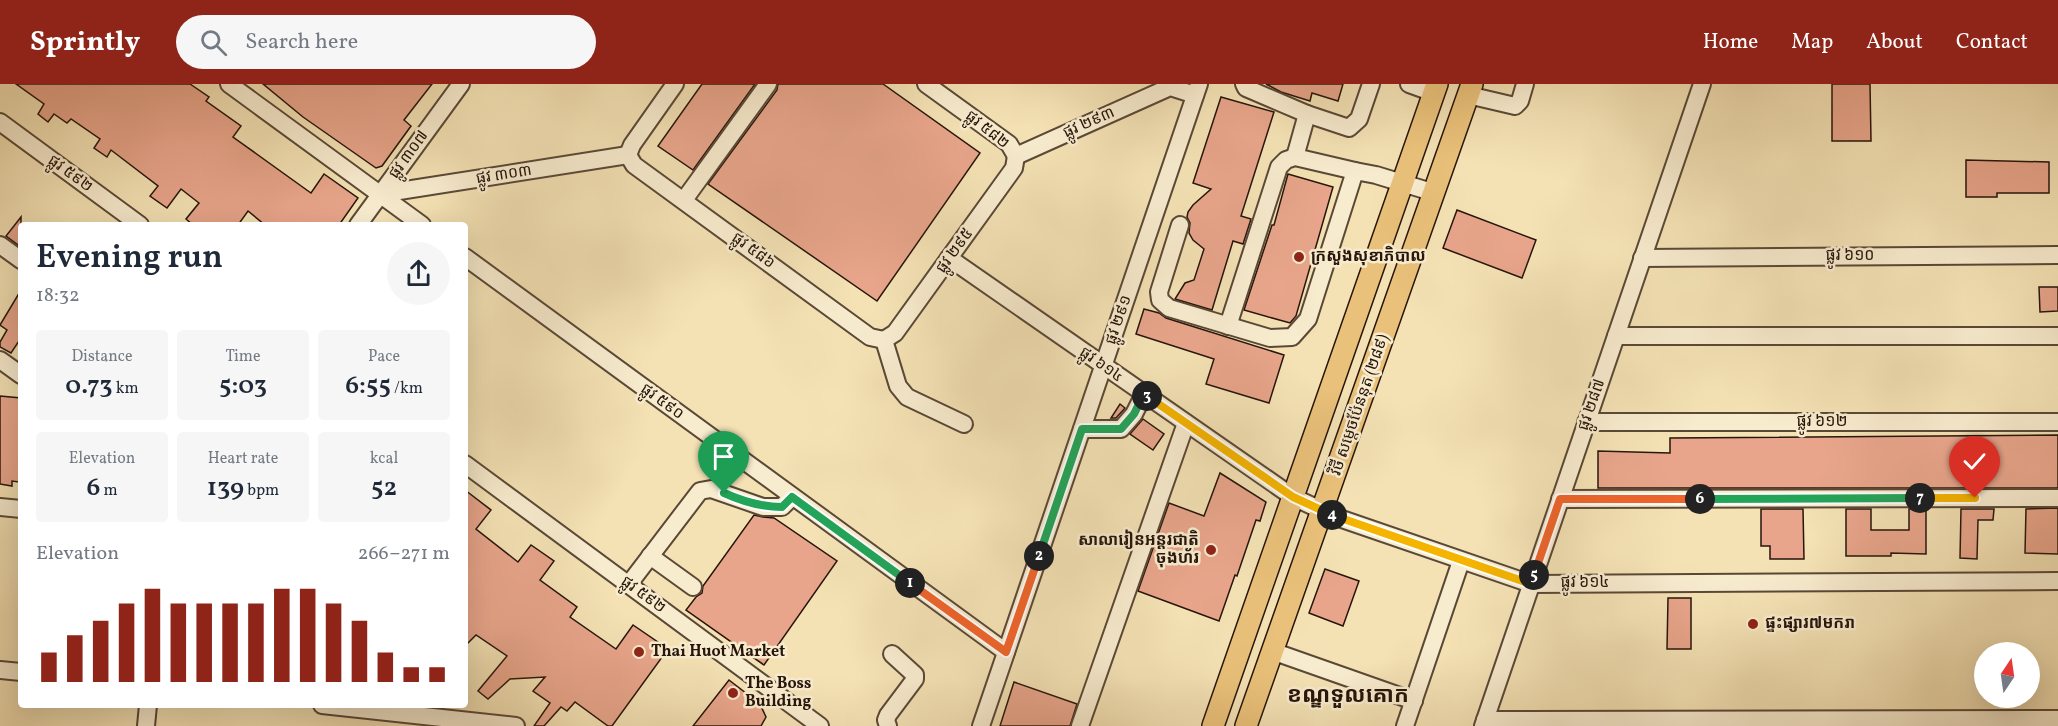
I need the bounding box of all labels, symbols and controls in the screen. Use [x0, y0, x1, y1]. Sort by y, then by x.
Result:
search box [176, 15, 596, 69]
text: Sprintly [30, 23, 140, 62]
icon: search [197, 26, 230, 59]
text: Search here [245, 27, 358, 58]
text: Home [1703, 28, 1758, 57]
text: Map [1791, 28, 1833, 57]
text: About [1866, 28, 1923, 57]
text: Contact [1956, 28, 2028, 57]
street label: ផ្លូវ ២៩៣ [1060, 102, 1119, 146]
street label: ផ្លូវ ៥៨២ [959, 106, 1014, 156]
street label: ផ្លូវ ៣០៧ [384, 126, 435, 185]
street label: ផ្លូវ ៥៩២ [42, 150, 97, 199]
street label: ផ្លូវ ៣០៣ [474, 160, 534, 192]
street label: ផ្លូវ ២៩៥ [931, 224, 980, 279]
street label: ផ្លូវ ៥៨៦ [726, 228, 779, 276]
text: Evening run [36, 236, 223, 282]
button: share [387, 242, 450, 305]
place label: ក្រសួងសុខាភិបាល [1311, 245, 1426, 268]
street label: ផ្លូវ ៦១០ [1825, 245, 1875, 269]
marker: ក្រសួងសុខាភិបាល [1292, 250, 1306, 264]
text: 18:32 [36, 282, 80, 310]
street label: ផ្លូវ ២៩១ [1100, 292, 1139, 348]
street label: វិថី សម្តេចប៉ែននុត (២៨៩) [1324, 331, 1395, 479]
street label: ផ្លូវ ៦១៤ [1074, 342, 1127, 390]
text: Distance [71, 346, 133, 368]
text: Time [225, 346, 261, 368]
text: Pace [368, 346, 400, 368]
text: 0.73 [65, 368, 113, 404]
text: 5:03 [219, 368, 267, 404]
text: 6:55 [345, 368, 391, 404]
street label: ផ្លូវ ២៨៧ [1573, 376, 1613, 434]
text: km [113, 378, 139, 400]
text: /km [391, 378, 423, 400]
street label: ផ្លូវ ៥៩០ [635, 379, 688, 427]
pin: 3 [1132, 381, 1162, 411]
text: 3 [1143, 385, 1151, 407]
street label: ផ្លូវ ៦១២ [1797, 411, 1847, 435]
pin [698, 431, 749, 493]
pin [1949, 436, 2000, 498]
icon: arrive [707, 440, 740, 473]
icon: check [1958, 445, 1991, 478]
text: Elevation [69, 448, 135, 470]
text: Heart rate [208, 448, 278, 470]
text: kcal [370, 448, 398, 470]
text: 6 [86, 470, 100, 506]
text: 139 [207, 470, 244, 506]
text: 52 [371, 470, 397, 506]
text: m [100, 480, 118, 502]
text: bpm [244, 480, 279, 502]
pin: 7 [1905, 483, 1935, 513]
pin: 6 [1685, 484, 1715, 514]
text: 7 [1916, 487, 1924, 509]
text: 6 [1696, 488, 1704, 510]
pin: 4 [1317, 500, 1347, 530]
text: 4 [1327, 504, 1337, 526]
place label: សាលារៀនអន្តរជាតិ ចុងហ័រ [1078, 529, 1199, 570]
text: Elevation [36, 540, 119, 568]
text: 266–271 m [358, 540, 450, 568]
pin: 2 [1024, 541, 1054, 571]
marker: សាលារៀនអន្តរជាតិ ចុងហ័រ [1204, 543, 1218, 557]
text: 2 [1035, 545, 1043, 567]
pin: 5 [1519, 560, 1549, 590]
text: 5 [1530, 564, 1538, 586]
pin: 1 [895, 568, 925, 598]
street label: ផ្លូវ ៥៩២ [615, 571, 670, 620]
text: 1 [907, 572, 913, 594]
street label: ផ្លូវ ៦១៤ [1560, 572, 1610, 596]
place label: ផ្ទះផ្សារ៧មករា [1765, 613, 1855, 635]
marker: ផ្ទះផ្សារ៧មករា [1746, 617, 1760, 631]
place label: Thai Huot Market [651, 641, 785, 663]
north arrow [1974, 642, 2040, 708]
map controls [1974, 642, 2040, 708]
marker: Thai Huot Market [632, 645, 646, 659]
place label: The Boss Building [745, 673, 812, 713]
district label: ខណ្ឌទួលគោក [1287, 681, 1409, 712]
marker: The Boss Building [726, 686, 740, 700]

